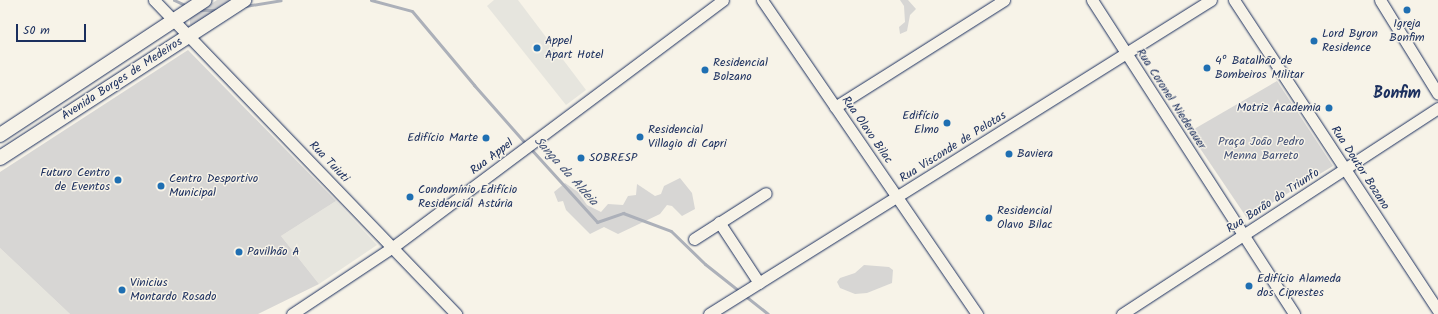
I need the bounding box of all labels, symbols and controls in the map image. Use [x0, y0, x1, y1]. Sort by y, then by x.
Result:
marker: Igreja Bonfim [1402, 5, 1412, 15]
scale bar [18, 16, 88, 42]
place label: Igreja Bonfim [1389, 17, 1425, 45]
text: 50 m [23, 21, 50, 40]
place label: Lord Byron Residence [1322, 27, 1378, 55]
street label: Avenida Borges de Medeiros [59, 34, 185, 124]
place label: Appel Apart Hotel [545, 34, 604, 62]
marker: Lord Byron Residence [1309, 36, 1319, 46]
marker: Appel Apart Hotel [532, 43, 542, 53]
street label: Rua Coronel Niederauer [1133, 46, 1209, 152]
place label: 4º Batalhão de Bombeiros Militar [1215, 54, 1304, 82]
place label: Residencial Bolzano [713, 56, 768, 84]
marker: 4º Batalhão de Bombeiros Militar [1202, 63, 1212, 73]
marker: Residencial Bolzano [700, 65, 710, 75]
district label: Bonfim [1373, 84, 1421, 104]
street label: Rua Olavo Bilac [838, 94, 896, 166]
place label: Motriz Academia [1237, 101, 1321, 115]
marker: Motriz Academia [1324, 103, 1334, 113]
street label: Rua Visconde de Pelotas [897, 108, 1009, 186]
place label: Edifício Elmo [902, 109, 939, 137]
marker: Edifício Elmo [942, 118, 952, 128]
place label: Residencial Villagio di Capri [648, 123, 727, 151]
street label: Rua Doutor Bozano [1328, 123, 1392, 213]
place label: Edifício Marte [407, 131, 478, 145]
marker: Residencial Villagio di Capri [635, 132, 645, 142]
marker: Edifício Marte [481, 133, 491, 143]
water label: Sanga da Aldeia [530, 134, 600, 210]
park label: Praça João Pedro Menna Barreto [1218, 135, 1304, 163]
street label: Rua Appel [468, 136, 516, 178]
street label: Rua Tuiuti [306, 138, 352, 186]
place label: Baviera [1017, 147, 1053, 161]
marker: Baviera [1004, 149, 1014, 159]
place label: SOBRESP [589, 151, 637, 165]
marker: SOBRESP [576, 153, 586, 163]
place label: Futuro Centro de Eventos [40, 166, 110, 194]
street label: Rua Barão do Triunfo [1224, 166, 1322, 236]
place label: Centro Desportivo Municipal [169, 172, 258, 200]
marker: Futuro Centro de Eventos [113, 175, 123, 185]
marker: Centro Desportivo Municipal [156, 181, 166, 191]
place label: Condomínio Edifício Residencial Astúria [418, 183, 517, 211]
marker: Condomínio Edifício Residencial Astúria [405, 192, 415, 202]
place label: Residencial Olavo Bilac [997, 204, 1053, 232]
marker: Residencial Olavo Bilac [984, 213, 994, 223]
place label: Pavilhão A [247, 245, 300, 259]
marker: Pavilhão A [234, 247, 244, 257]
place label: Edifício Alameda dos Ciprestes [1257, 272, 1341, 300]
place label: Vinicius Montardo Rosado [130, 276, 216, 304]
marker: Edifício Alameda dos Ciprestes [1244, 281, 1254, 291]
marker: Vinicius Montardo Rosado [117, 285, 127, 295]

